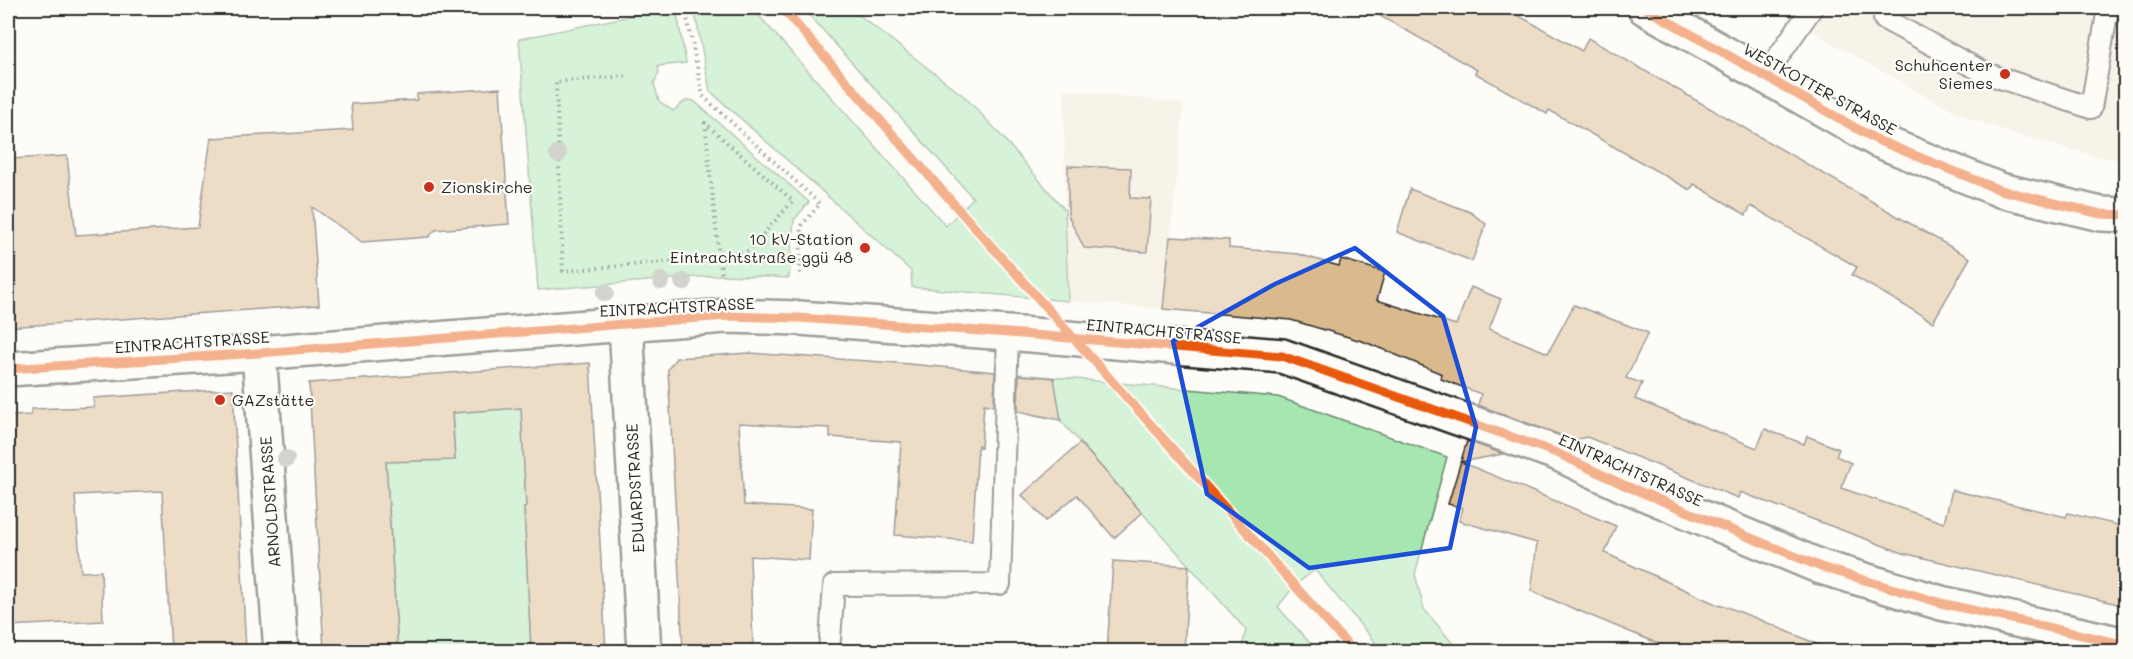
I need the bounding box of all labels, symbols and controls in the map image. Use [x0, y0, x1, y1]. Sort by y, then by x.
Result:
street label: WESTKOTTER STRASSE [1740, 38, 1901, 140]
place label: Schuhcenter Siemes [1895, 54, 1993, 93]
marker: Schuhcenter Siemes [1998, 67, 2012, 81]
place label: Zionskirche [441, 176, 533, 197]
marker: Zionskirche [422, 180, 436, 194]
place label: 10 kV-Station Eintrachtstraße ggü 48 [670, 228, 853, 267]
marker: 10 kV-Station Eintrachtstraße ggü 48 [858, 241, 872, 255]
street label: EINTRACHTSTRASSE [599, 292, 755, 321]
street label: EINTRACHTSTRASSE [1086, 313, 1242, 348]
street label: EINTRACHTSTRASSE [114, 326, 270, 357]
place label: GAZstätte [232, 389, 314, 410]
marker: GAZstätte [213, 393, 227, 407]
street label: EDUARDSTRASSE [621, 423, 648, 553]
street label: EINTRACHTSTRASSE [1556, 428, 1706, 511]
street label: ARNOLDSTRASSE [254, 436, 285, 568]

